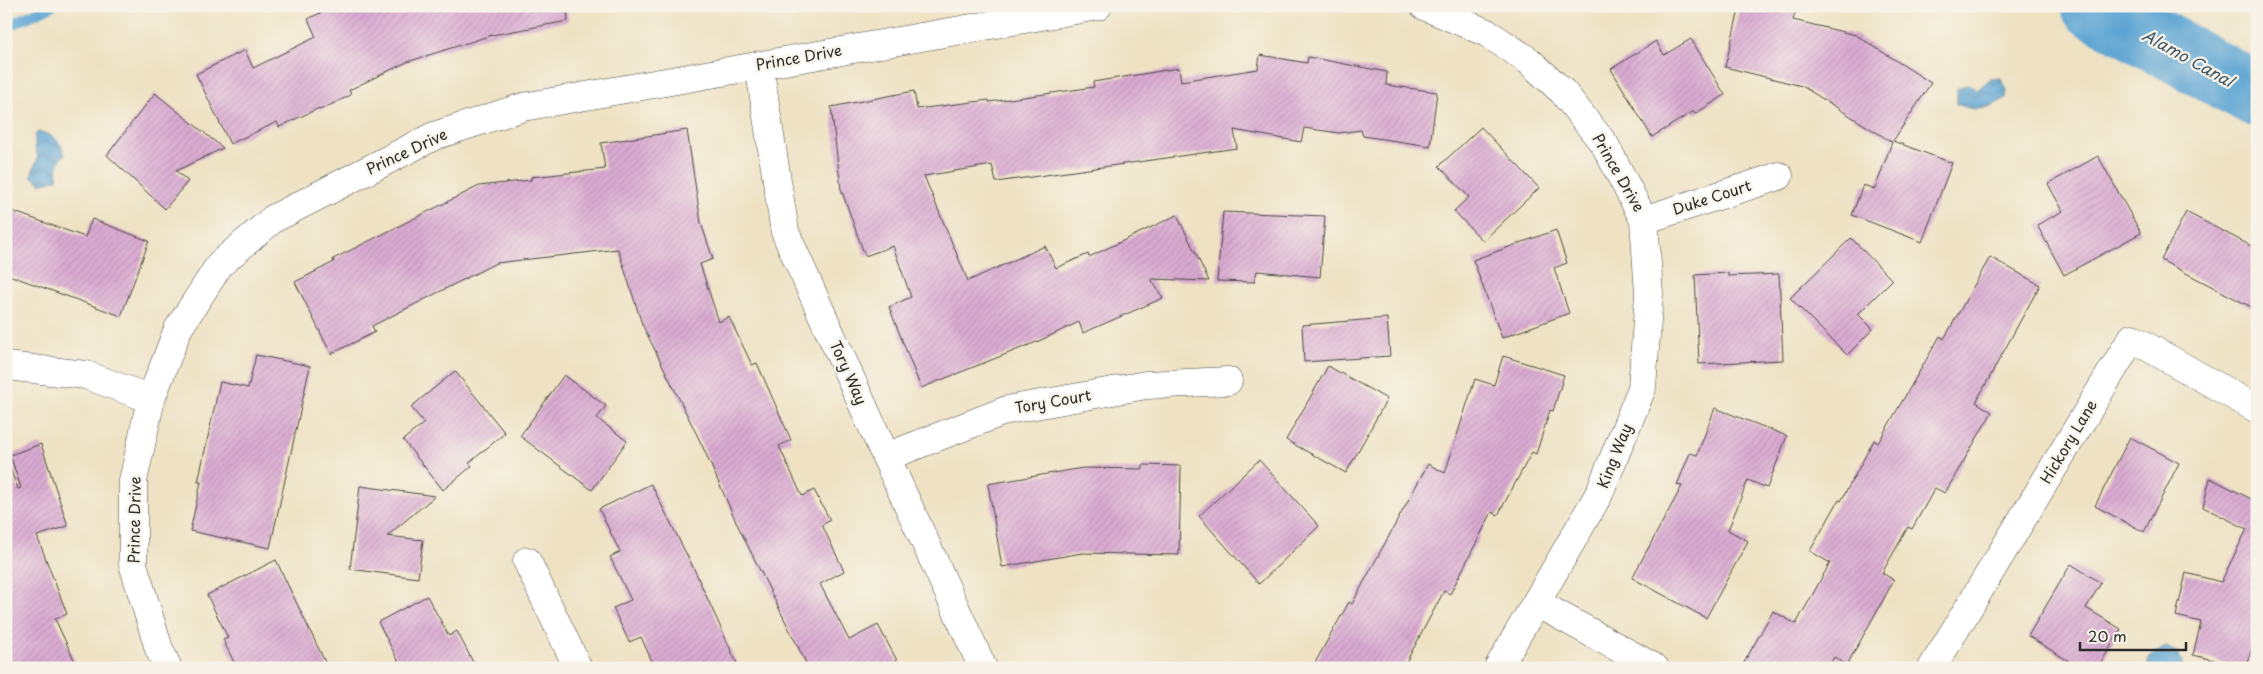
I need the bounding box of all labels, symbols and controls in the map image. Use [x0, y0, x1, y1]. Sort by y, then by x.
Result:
water label: Alamo Canal [2139, 22, 2241, 93]
street label: Prince Drive [754, 38, 844, 75]
street label: Prince Drive [362, 122, 451, 179]
street label: Prince Drive [1588, 129, 1651, 216]
street label: Duke Court [1669, 173, 1754, 220]
street label: Tory Way [825, 337, 874, 408]
street label: Tory Court [1013, 383, 1093, 419]
street label: Hickory Lane [2034, 395, 2102, 488]
street label: King Way [1590, 420, 1637, 491]
street label: Prince Drive [121, 476, 146, 564]
scale bar [2080, 619, 2187, 651]
text: 20 m [2088, 624, 2127, 647]

